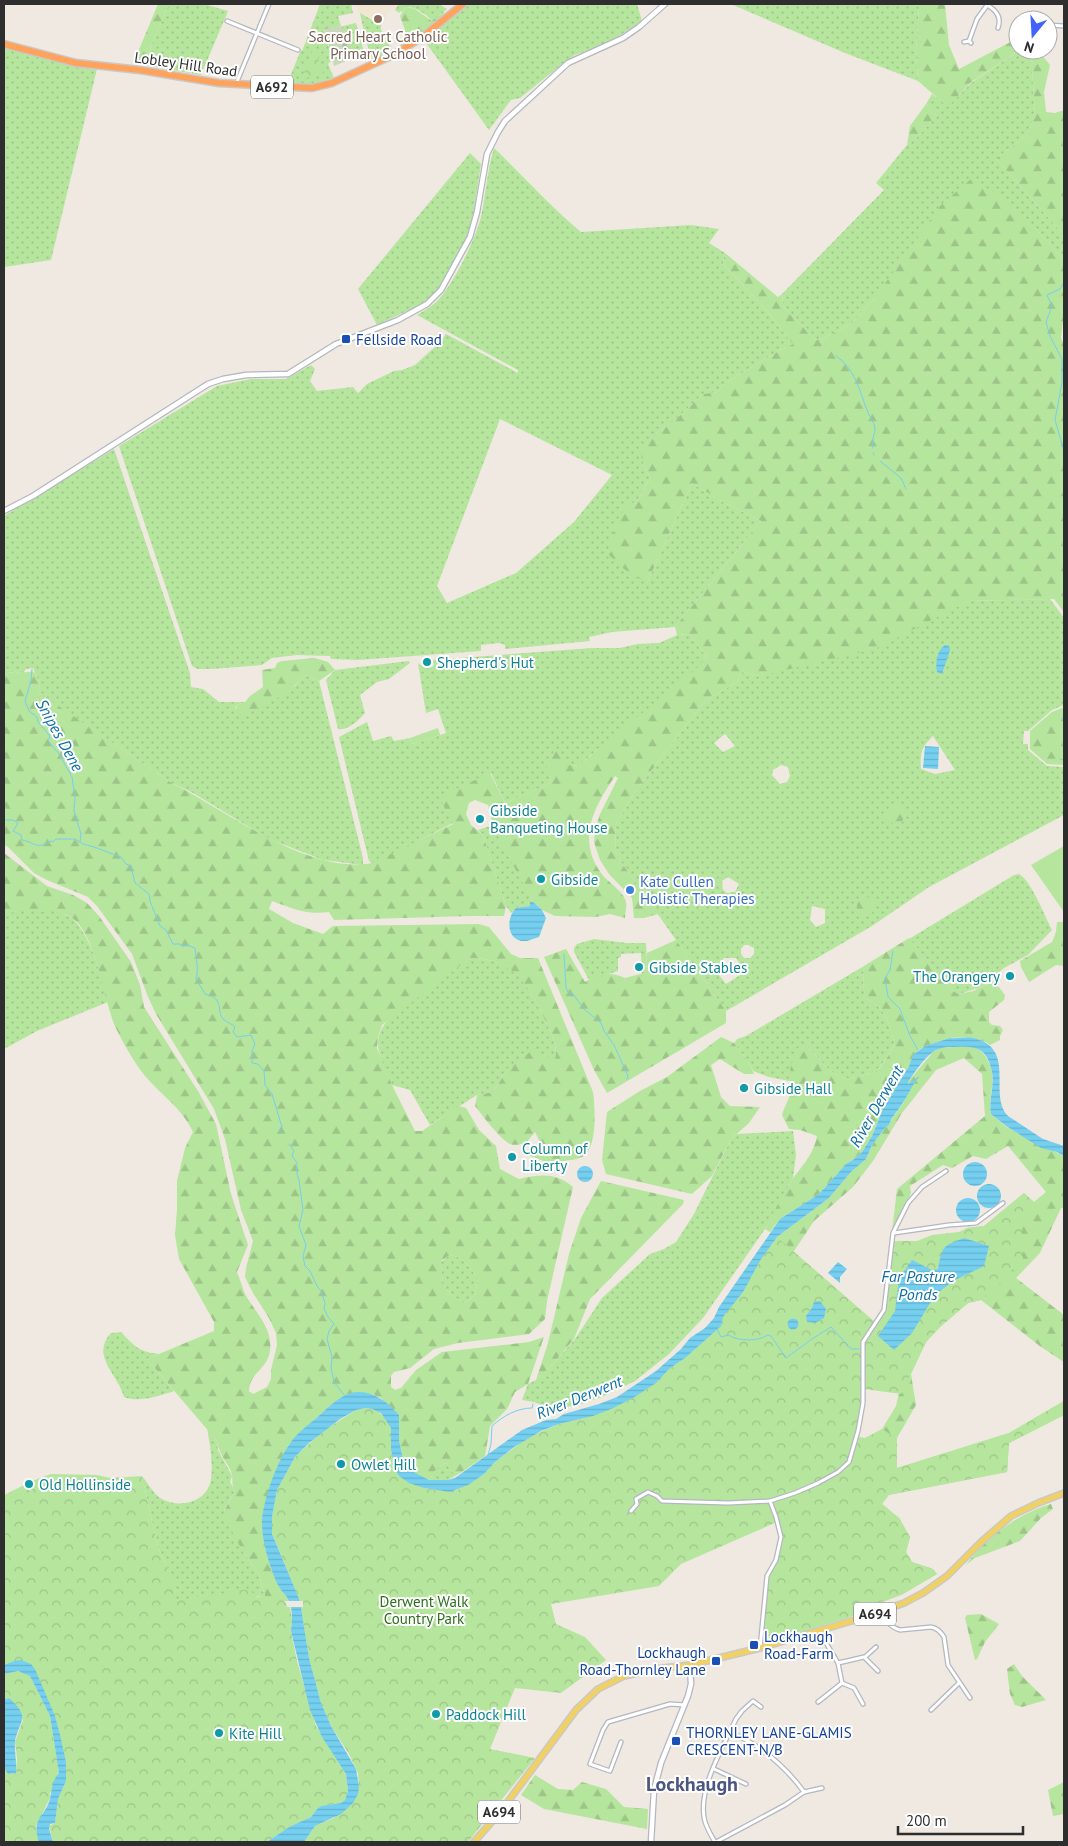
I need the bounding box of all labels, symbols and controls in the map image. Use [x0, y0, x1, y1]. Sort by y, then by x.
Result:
north arrow [1008, 10, 1058, 60]
marker: Sacred Heart Catholic Primary School [372, 13, 384, 25]
place label: Sacred Heart Catholic Primary School [309, 27, 448, 63]
text: N [1022, 37, 1036, 57]
street label: Lobley Hill Road [133, 47, 239, 81]
road number: A692 [251, 75, 293, 98]
place label: Fellside Road [356, 330, 442, 349]
marker: Fellside Road [340, 333, 352, 345]
place label: Shepherd's Hut [437, 653, 534, 672]
marker: Shepherd's Hut [421, 656, 433, 668]
water label: Snipes Dene [32, 695, 88, 775]
place label: Gibside Banqueting House [490, 801, 608, 837]
marker: Gibside Banqueting House [474, 813, 486, 825]
place label: Gibside [551, 870, 598, 889]
place label: Kate Cullen Holistic Therapies [640, 872, 755, 908]
marker: Gibside [535, 873, 547, 885]
marker: Kate Cullen Holistic Therapies [624, 884, 636, 896]
place label: Gibside Stables [649, 958, 747, 977]
marker: Gibside Stables [633, 961, 645, 973]
place label: The Orangery [913, 967, 1000, 986]
marker: The Orangery [1004, 970, 1016, 982]
water label: River Derwent [845, 1061, 908, 1150]
place label: Gibside Hall [754, 1079, 832, 1098]
marker: Gibside Hall [738, 1082, 750, 1094]
place label: Column of Liberty [522, 1139, 589, 1175]
marker: Column of Liberty [506, 1151, 518, 1163]
water label: Far Pasture Ponds [881, 1266, 955, 1304]
water label: River Derwent [533, 1370, 626, 1423]
place label: Owlet Hill [351, 1455, 417, 1474]
marker: Owlet Hill [335, 1458, 347, 1470]
place label: Old Hollinside [39, 1475, 131, 1494]
marker: Old Hollinside [23, 1478, 35, 1490]
park label: Derwent Walk Country Park [380, 1592, 469, 1628]
road number: A694 [854, 1602, 896, 1626]
place label: Lockhaugh Road-Farm [764, 1627, 834, 1663]
marker: Lockhaugh Road-Farm [748, 1639, 760, 1651]
place label: Lockhaugh Road-Thornley Lane [579, 1643, 706, 1679]
marker: Lockhaugh Road-Thornley Lane [710, 1655, 722, 1667]
place label: Paddock Hill [446, 1705, 526, 1724]
marker: Paddock Hill [430, 1708, 442, 1720]
place label: THORNLEY LANE-GLAMIS CRESCENT-N/B [686, 1723, 852, 1759]
place label: Kite Hill [229, 1724, 282, 1743]
marker: Kite Hill [213, 1727, 225, 1739]
marker: THORNLEY LANE-GLAMIS CRESCENT-N/B [670, 1735, 682, 1747]
district label: Lockhaugh [646, 1771, 738, 1797]
road number: A694 [478, 1800, 520, 1824]
scale bar [898, 1804, 1023, 1836]
text: 200 m [906, 1811, 947, 1830]

